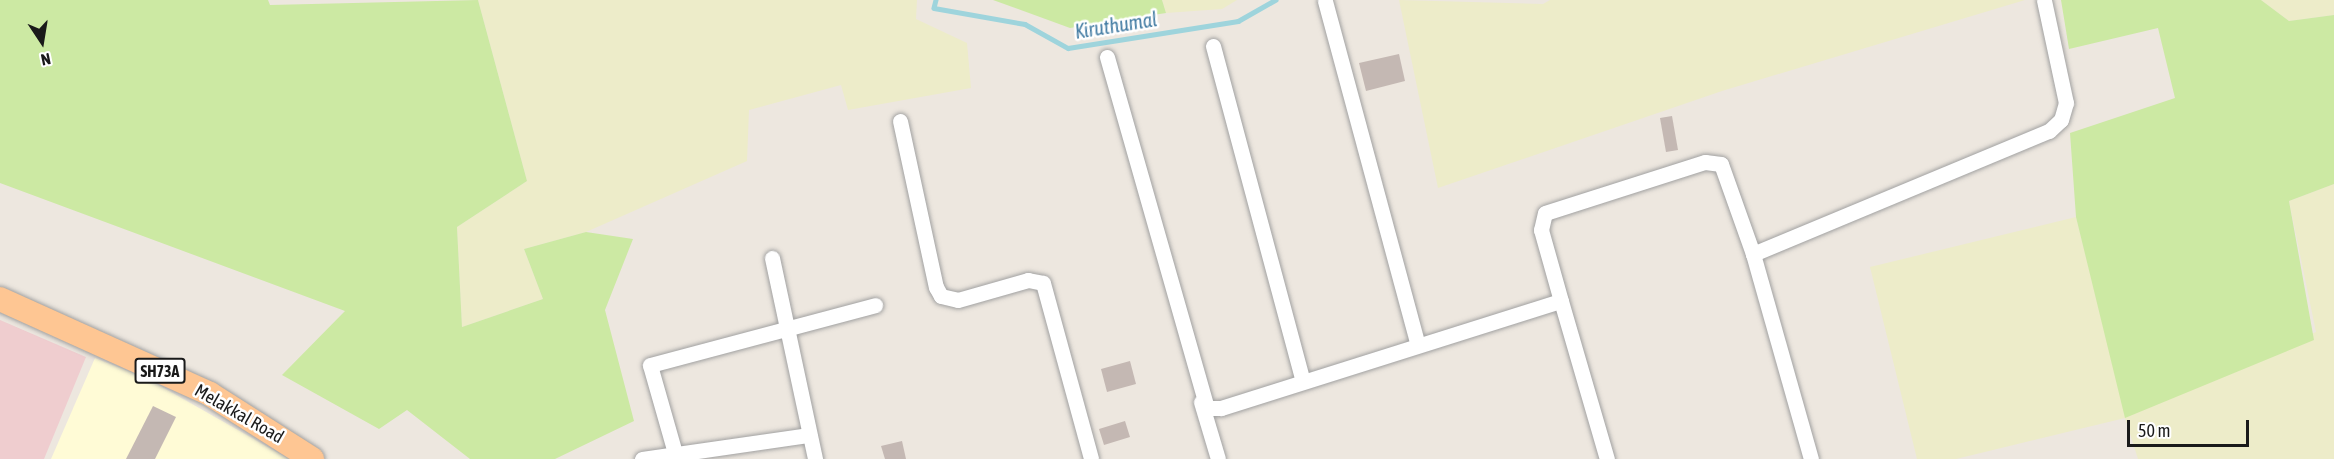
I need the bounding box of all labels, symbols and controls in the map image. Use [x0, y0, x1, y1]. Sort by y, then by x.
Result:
water label: Kiruthumal [1073, 7, 1159, 43]
north arrow [12, 12, 72, 72]
text: N [39, 50, 52, 69]
road number: SH73A [134, 358, 186, 384]
street label: Melakkal Road [191, 380, 287, 448]
scale bar [2130, 408, 2252, 446]
text: 50 m [2138, 420, 2170, 441]

